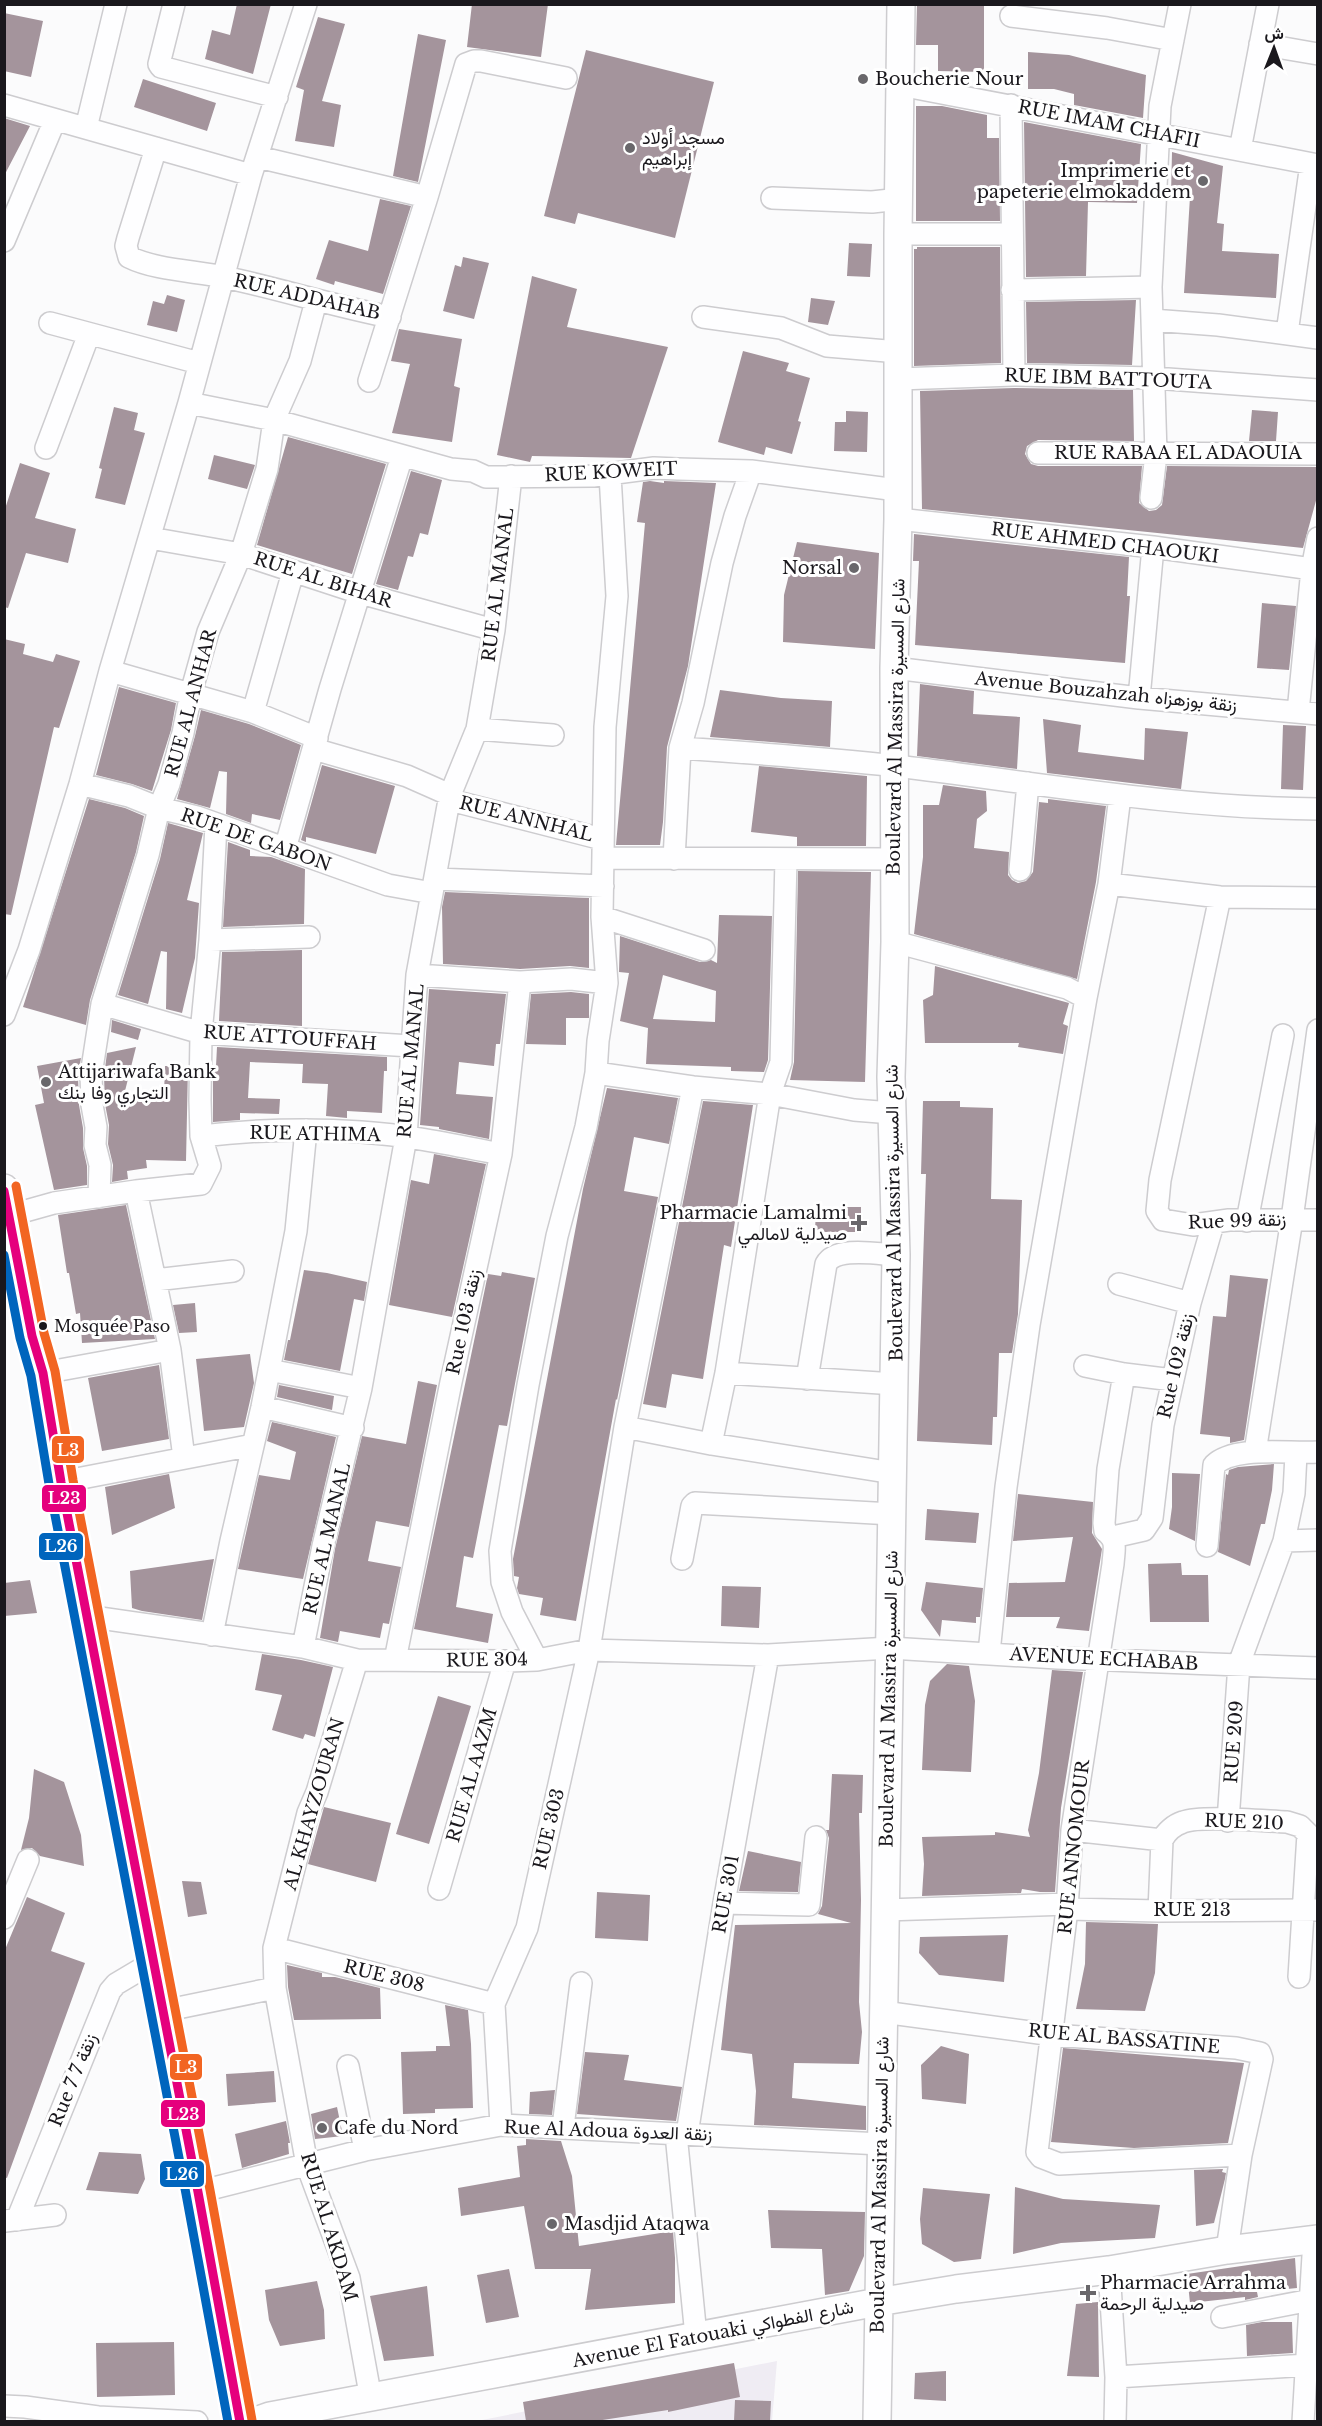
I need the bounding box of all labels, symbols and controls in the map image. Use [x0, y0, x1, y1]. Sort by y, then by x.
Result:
north arrow [1244, 18, 1304, 78]
text: ش [1264, 23, 1284, 43]
place label: Boucherie Nour [875, 68, 1024, 90]
marker: Boucherie Nour [856, 72, 870, 86]
street label: RUE IMAM CHAFII [1016, 96, 1202, 152]
place label: مسجد أولاد إبراهيم [642, 127, 725, 171]
marker: مسجد أولاد إبراهيم [623, 141, 637, 155]
place label: Imprimerie et papeterie elmokaddem [977, 160, 1191, 203]
marker: Imprimerie et papeterie elmokaddem [1196, 174, 1210, 188]
street label: RUE ADDAHAB [231, 269, 383, 325]
street label: RUE IBM BATTOUTA [1004, 364, 1213, 394]
street label: RUE RABAA EL ADAOUIA [1054, 442, 1303, 464]
street label: RUE KOWEIT [544, 457, 679, 486]
street label: RUE AL MANAL [478, 507, 518, 663]
street label: RUE AHMED CHAOUKI [990, 518, 1220, 568]
street label: RUE AL BIHAR [251, 547, 396, 613]
place label: Norsal [782, 557, 842, 579]
marker: Norsal [847, 561, 861, 575]
street label: Boulevard Al Massira شارع المسيرة [882, 578, 911, 876]
street label: RUE AL ANHAR [161, 626, 222, 780]
street label: Avenue Bouzahzah زنقة بوزهزاه [973, 667, 1238, 717]
street label: RUE ANNHAL [457, 792, 595, 846]
street label: RUE DE GABON [178, 804, 334, 876]
street label: RUE AL MANAL [393, 983, 429, 1139]
street label: RUE ATTOUFFAH [202, 1021, 378, 1055]
place label: Attijariwafa Bank التجاري وفا بنك [57, 1061, 216, 1108]
street label: Boulevard Al Massira شارع المسيرة [880, 1064, 909, 1362]
marker: Attijariwafa Bank التجاري وفا بنك [39, 1075, 53, 1089]
street label: RUE ATHIMA [249, 1122, 382, 1146]
place label: Pharmacie Lamalmi صيدلية لامالمي [659, 1202, 847, 1249]
street label: Rue 99 زنقة [1187, 1208, 1287, 1234]
marker: Pharmacie Lamalmi صيدلية لامالمي [852, 1216, 866, 1230]
street label: Rue 103 زنقة [442, 1267, 486, 1377]
street label: Rue 102 زنقة [1153, 1311, 1199, 1421]
place label: Mosquée Paso [54, 1316, 170, 1336]
marker: Mosquée Paso [37, 1320, 49, 1332]
line badge: L3 [51, 1435, 85, 1464]
text: L3 [57, 1440, 79, 1460]
street label: RUE AL MANAL [299, 1461, 355, 1617]
line badge: L23 [41, 1484, 87, 1513]
text: L23 [48, 1488, 80, 1508]
line badge: L26 [38, 1532, 84, 1561]
text: L26 [44, 1536, 78, 1556]
street label: Boulevard Al Massira شارع المسيرة [875, 1550, 904, 1848]
street label: AVENUE ECHABAB [1008, 1643, 1199, 1675]
street label: RUE 304 [446, 1648, 528, 1672]
street label: RUE 209 [1220, 1700, 1248, 1784]
street label: RUE AL AAZM [442, 1705, 502, 1845]
street label: AL KHAYZOURAN [279, 1715, 349, 1894]
street label: RUE ANNOMOUR [1054, 1758, 1094, 1935]
street label: RUE 303 [529, 1786, 569, 1872]
street label: RUE 210 [1204, 1810, 1284, 1834]
street label: RUE 301 [708, 1853, 744, 1935]
street label: RUE 213 [1153, 1899, 1231, 1921]
street label: RUE 308 [341, 1955, 427, 1997]
street label: RUE AL BASSATINE [1027, 2020, 1221, 2058]
street label: Rue 7 زنقة 7 [44, 2030, 102, 2130]
street label: Boulevard Al Massira شارع المسيرة [866, 2036, 895, 2334]
line badge: L3 [169, 2053, 203, 2081]
text: L3 [175, 2057, 197, 2077]
line badge: L23 [160, 2099, 206, 2128]
text: L23 [167, 2104, 199, 2124]
street label: Rue Al Adoua زنقة العدوة [503, 2116, 713, 2146]
place label: Cafe du Nord [334, 2117, 459, 2139]
marker: Cafe du Nord [315, 2121, 329, 2135]
street label: RUE AL AKDAM [296, 2150, 362, 2304]
line badge: L26 [159, 2160, 205, 2188]
text: L26 [165, 2164, 199, 2184]
place label: Masdjid Ataqwa [564, 2213, 710, 2235]
marker: Masdjid Ataqwa [545, 2217, 559, 2231]
place label: Pharmacie Arrahma صيدلية الرحمة [1100, 2272, 1286, 2315]
marker: Pharmacie Arrahma صيدلية الرحمة [1081, 2286, 1095, 2300]
street label: Avenue El Fatouaki شارع الفطواكي [570, 2296, 856, 2376]

